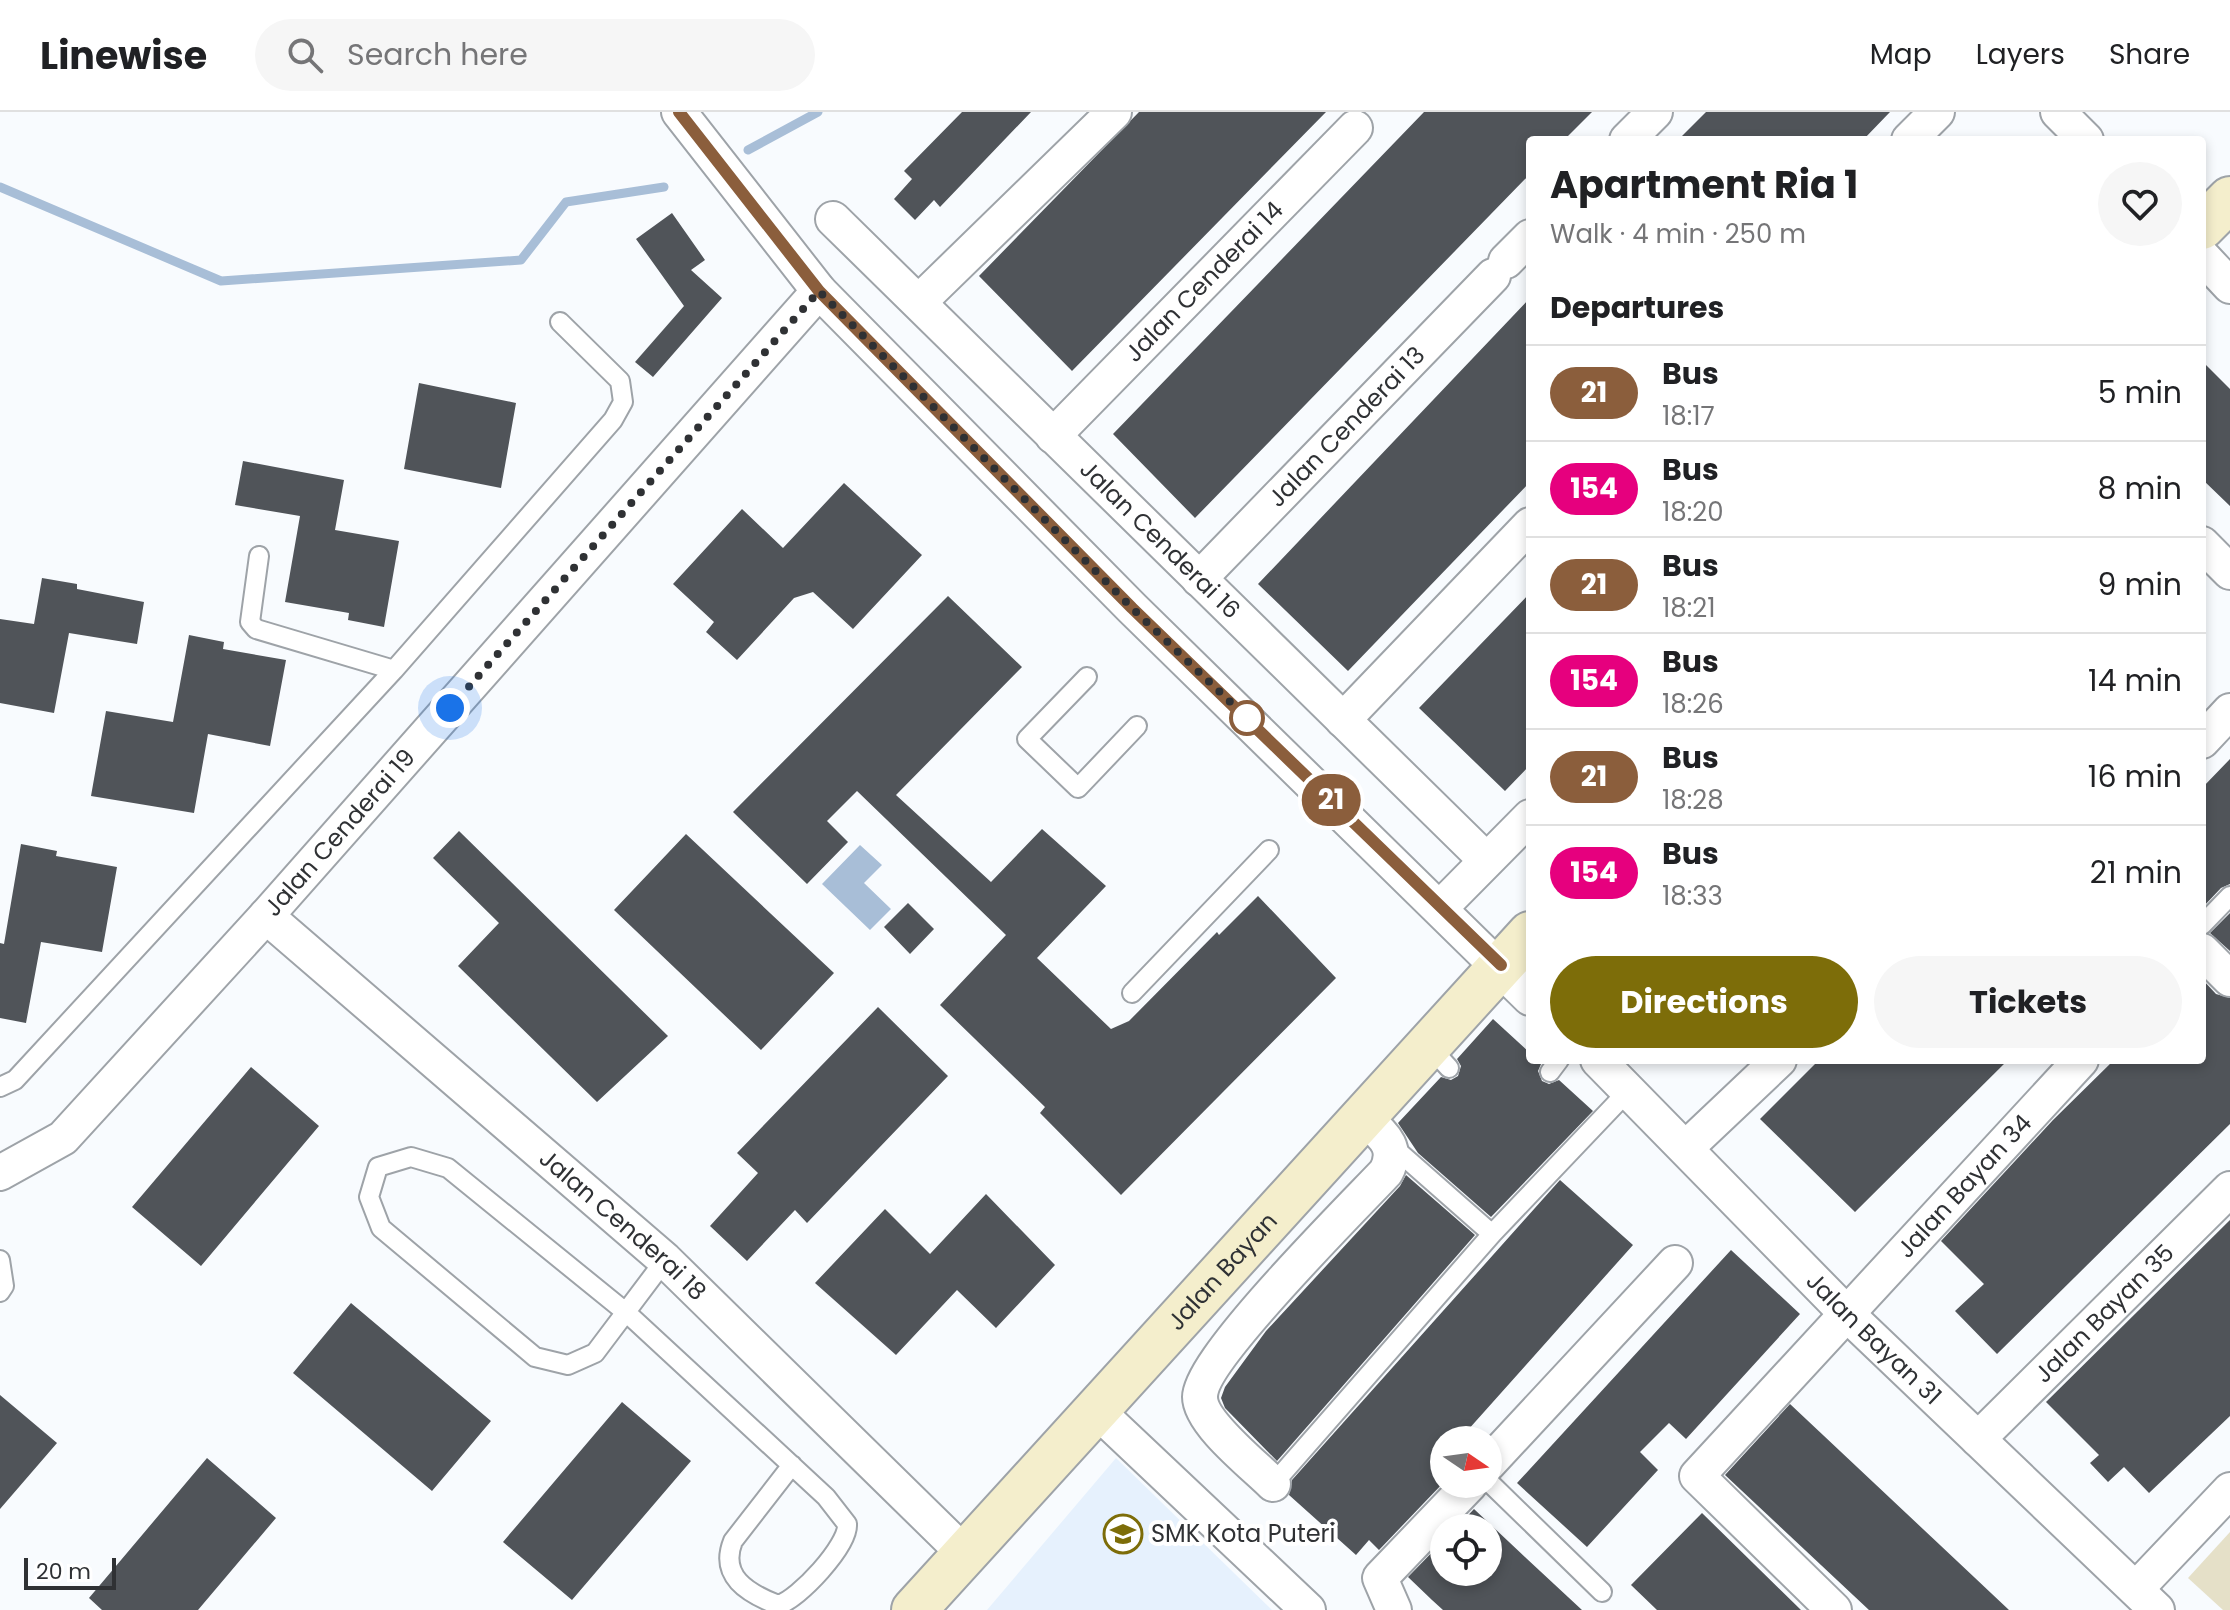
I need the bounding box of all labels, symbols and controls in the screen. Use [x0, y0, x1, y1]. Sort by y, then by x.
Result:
search box [255, 19, 815, 91]
text: Linewise [40, 29, 207, 82]
icon: search [283, 33, 327, 77]
text: Search here [347, 33, 528, 76]
text: Map [1870, 35, 1932, 74]
text: Layers [1976, 35, 2065, 74]
text: Share [2109, 35, 2190, 74]
text: Apartment Ria 1 [1550, 158, 1858, 211]
button: heart [2098, 162, 2182, 246]
street label: Jalan Cenderai 14 [1117, 194, 1290, 369]
text: Walk · 4 min · 250 m [1550, 216, 1806, 252]
text: Departures [1550, 286, 1724, 329]
street label: Jalan Cenderai 13 [1261, 339, 1432, 514]
text: Bus [1662, 352, 1719, 395]
text: 5 min [2098, 371, 2182, 414]
text: 21 [1581, 373, 1607, 412]
text: 18:17 [1662, 398, 1715, 434]
text: Bus [1662, 448, 1719, 491]
street label: Jalan Cenderai 16 [1073, 453, 1248, 626]
text: 8 min [2098, 467, 2182, 510]
text: 154 [1570, 469, 1618, 508]
text: 18:20 [1662, 494, 1724, 530]
text: Bus [1662, 544, 1719, 587]
text: 9 min [2098, 563, 2182, 606]
text: 21 [1581, 565, 1607, 604]
text: 18:21 [1662, 590, 1716, 626]
text: Bus [1662, 640, 1719, 683]
text: 14 min [2088, 659, 2182, 702]
text: 154 [1570, 661, 1618, 700]
text: 18:26 [1662, 686, 1724, 722]
your location [430, 688, 470, 728]
unlabelled marker [1230, 701, 1264, 735]
text: Bus [1662, 736, 1719, 779]
street label: Jalan Cenderai 19 [256, 742, 422, 923]
text: 16 min [2088, 755, 2182, 798]
text: 21 [1581, 757, 1607, 796]
line badge: 21 [1295, 774, 1367, 826]
text: 21 [1318, 780, 1344, 819]
text: 18:28 [1662, 782, 1724, 818]
text: Bus [1662, 832, 1719, 875]
text: 21 min [2090, 851, 2182, 894]
text: 154 [1570, 853, 1618, 892]
text: 18:33 [1662, 878, 1723, 914]
button: Directions [1550, 956, 1858, 1048]
button: Tickets [1874, 956, 2182, 1048]
street label: Jalan Bayan 34 [1889, 1107, 2039, 1265]
street label: Jalan Cenderai 18 [532, 1142, 714, 1308]
street label: Jalan Bayan [1160, 1205, 1284, 1337]
street label: Jalan Bayan 35 [2027, 1237, 2181, 1390]
street label: Jalan Bayan 31 [1799, 1265, 1949, 1412]
north arrow [1430, 1426, 1502, 1498]
map controls [1430, 1426, 1502, 1586]
school or university icon: SMK Kota Puteri [1102, 1513, 1144, 1555]
button: locate [1430, 1514, 1502, 1586]
place label: SMK Kota Puteri [1151, 1517, 1335, 1550]
scale bar [24, 1554, 116, 1590]
text: 20 m [36, 1556, 91, 1587]

